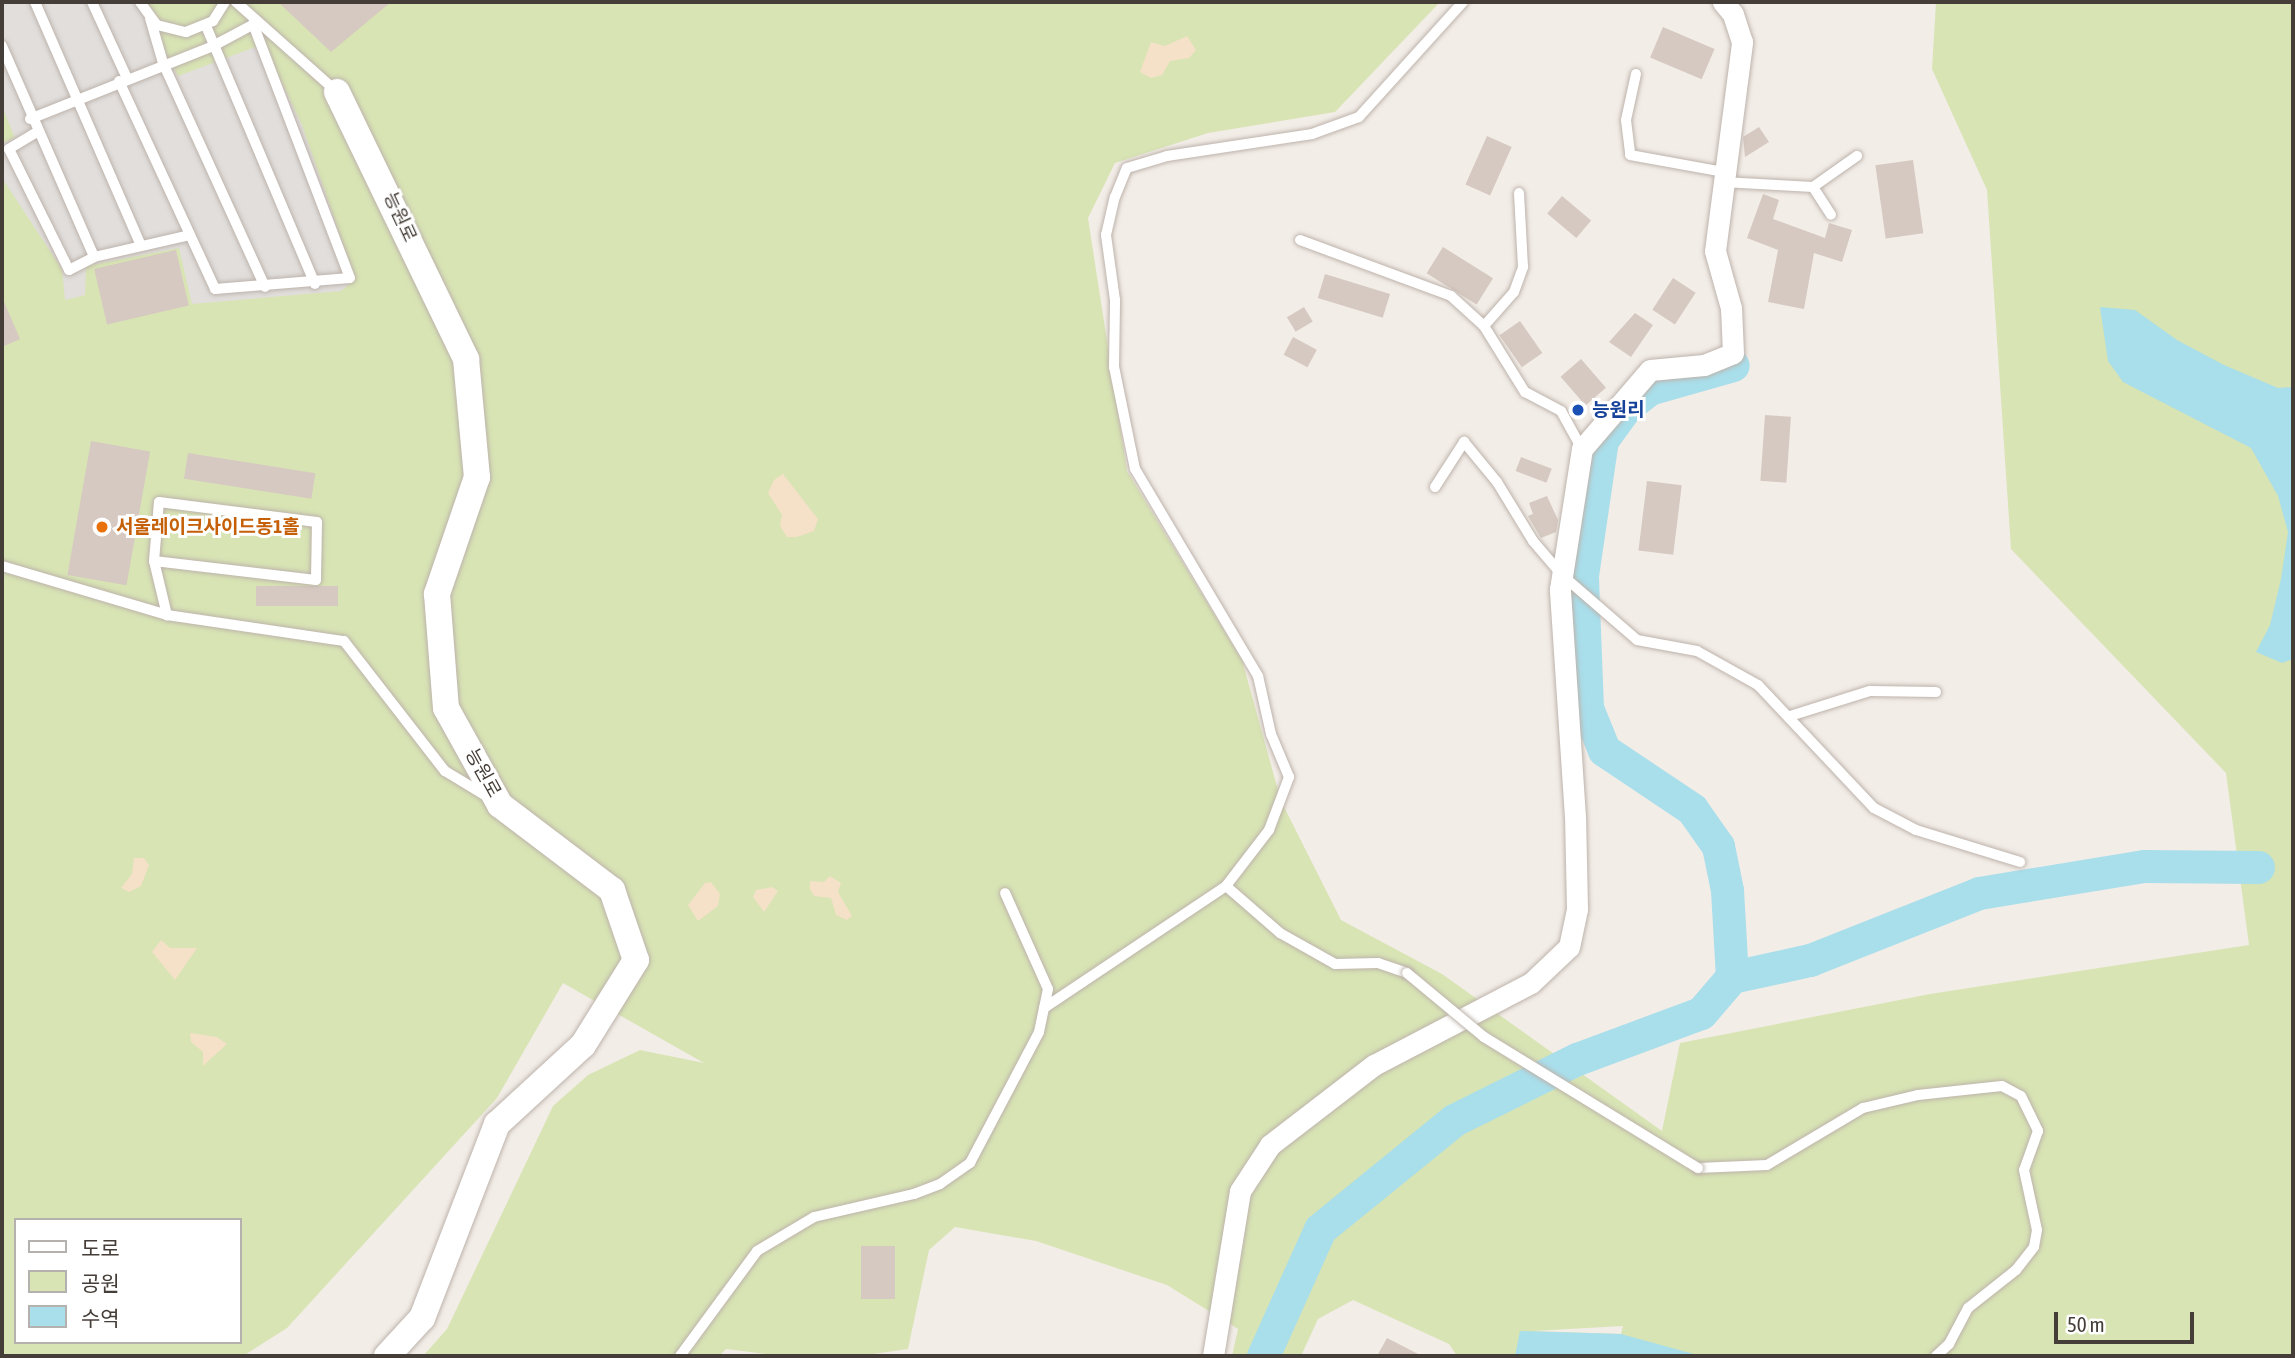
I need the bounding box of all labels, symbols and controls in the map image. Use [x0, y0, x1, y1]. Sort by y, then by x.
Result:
street label: 능원로 [379, 188, 421, 246]
place label: 능원리 [1592, 399, 1644, 421]
marker: 능원리 [1570, 402, 1586, 418]
place label: 서울레이크사이드동1홀 [116, 516, 300, 538]
marker: 서울레이크사이드동1홀 [94, 519, 110, 535]
street label: 능원로 [460, 745, 506, 801]
legend [14, 1218, 242, 1344]
text: 도로 [81, 1236, 120, 1260]
text: 공원 [81, 1271, 120, 1295]
scale bar [2057, 1298, 2197, 1342]
text: 수역 [81, 1306, 120, 1330]
text: 50 m [2067, 1312, 2105, 1336]

